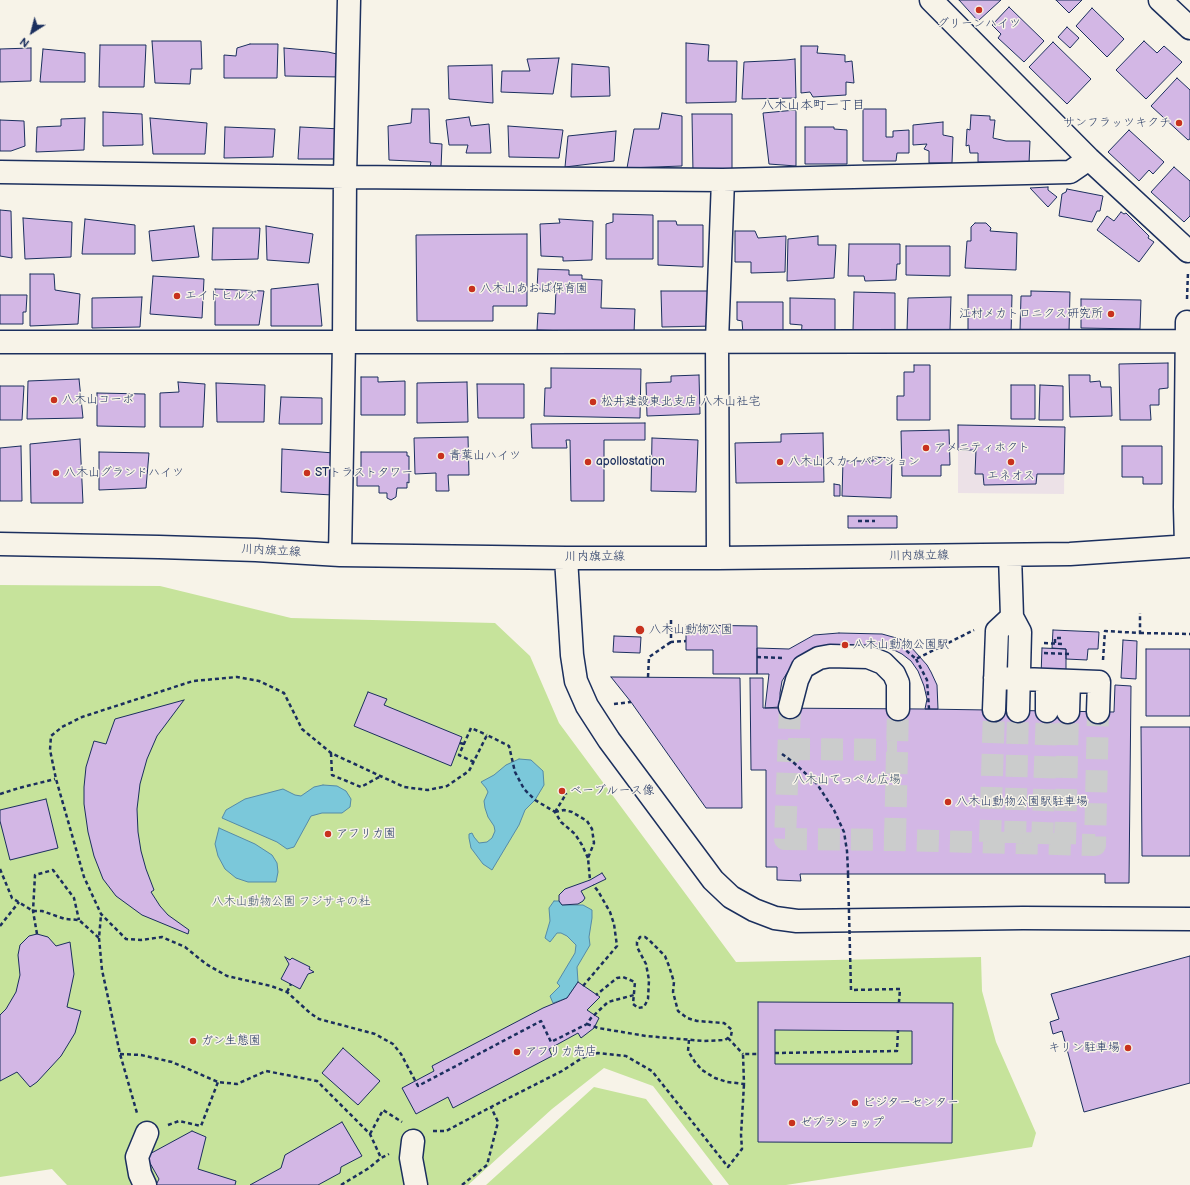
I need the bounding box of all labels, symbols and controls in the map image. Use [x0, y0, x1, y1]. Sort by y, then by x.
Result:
marker: グリーンハイツ [974, 5, 984, 15]
north arrow [12, 12, 52, 52]
place label: グリーンハイツ [937, 17, 1021, 31]
text: N [17, 34, 32, 50]
district label: 八木山本町一丁目 [761, 98, 865, 114]
place label: サンフラッツキクチ [1063, 116, 1171, 130]
marker: サンフラッツキクチ [1174, 118, 1184, 128]
place label: 八木山あおば保育園 [480, 282, 588, 296]
marker: 八木山あおば保育園 [467, 284, 477, 294]
place label: エイトヒルズ [185, 289, 257, 303]
marker: エイトヒルズ [172, 291, 182, 301]
place label: 江村メカトロニクス研究所 [959, 307, 1103, 321]
marker: 江村メカトロニクス研究所 [1106, 309, 1116, 319]
place label: 八木山コーポ [62, 393, 134, 407]
marker: 八木山コーポ [49, 395, 59, 405]
place label: 松井建設東北支店 八木山社宅 [601, 395, 760, 409]
marker: 松井建設東北支店 八木山社宅 [588, 397, 598, 407]
place label: アメニティホクト [934, 441, 1030, 455]
marker: アメニティホクト [921, 443, 931, 453]
place label: 青葉山ハイツ [449, 449, 521, 463]
marker: 青葉山ハイツ [436, 451, 446, 461]
place label: apollostation [596, 455, 665, 469]
place label: 八木山スカイパンション [788, 455, 920, 469]
marker: apollostation [583, 457, 593, 467]
marker: 八木山スカイパンション [775, 457, 785, 467]
marker: エネオス [1006, 457, 1016, 467]
place label: 八木山グランドハイツ [64, 466, 184, 480]
place label: STトラストタワー [315, 466, 413, 480]
marker: 八木山グランドハイツ [51, 468, 61, 478]
marker: STトラストタワー [302, 468, 312, 478]
place label: エネオス [987, 469, 1035, 483]
street label: 川内旗立線 [241, 542, 301, 560]
street label: 川内旗立線 [889, 548, 949, 564]
street label: 川内旗立線 [565, 550, 625, 564]
place label: 八木山動物公園 [649, 623, 733, 637]
marker: 八木山動物公園 [634, 624, 646, 636]
place label: 八木山動物公園駅 [853, 638, 949, 652]
marker: 八木山動物公園駅 [840, 640, 850, 650]
park label: 八木山てっぺん広場 [793, 773, 901, 787]
place label: ベーブルース像 [570, 784, 654, 798]
marker: ベーブルース像 [557, 786, 567, 796]
place label: 八木山動物公園駅駐車場 [956, 795, 1088, 809]
marker: 八木山動物公園駅駐車場 [943, 797, 953, 807]
place label: アフリカ園 [336, 827, 396, 841]
marker: アフリカ園 [323, 829, 333, 839]
park label: 八木山動物公園 フジサキの杜 [211, 895, 371, 909]
place label: ガン生態園 [201, 1034, 261, 1048]
marker: ガン生態園 [188, 1036, 198, 1046]
place label: キリン駐車場 [1048, 1041, 1120, 1055]
marker: キリン駐車場 [1123, 1043, 1133, 1053]
place label: アフリカ売店 [525, 1045, 597, 1059]
marker: アフリカ売店 [512, 1047, 522, 1057]
place label: ビジターセンター [863, 1096, 959, 1110]
marker: ビジターセンター [850, 1098, 860, 1108]
place label: ゼブラショップ [800, 1116, 884, 1130]
marker: ゼブラショップ [787, 1118, 797, 1128]

